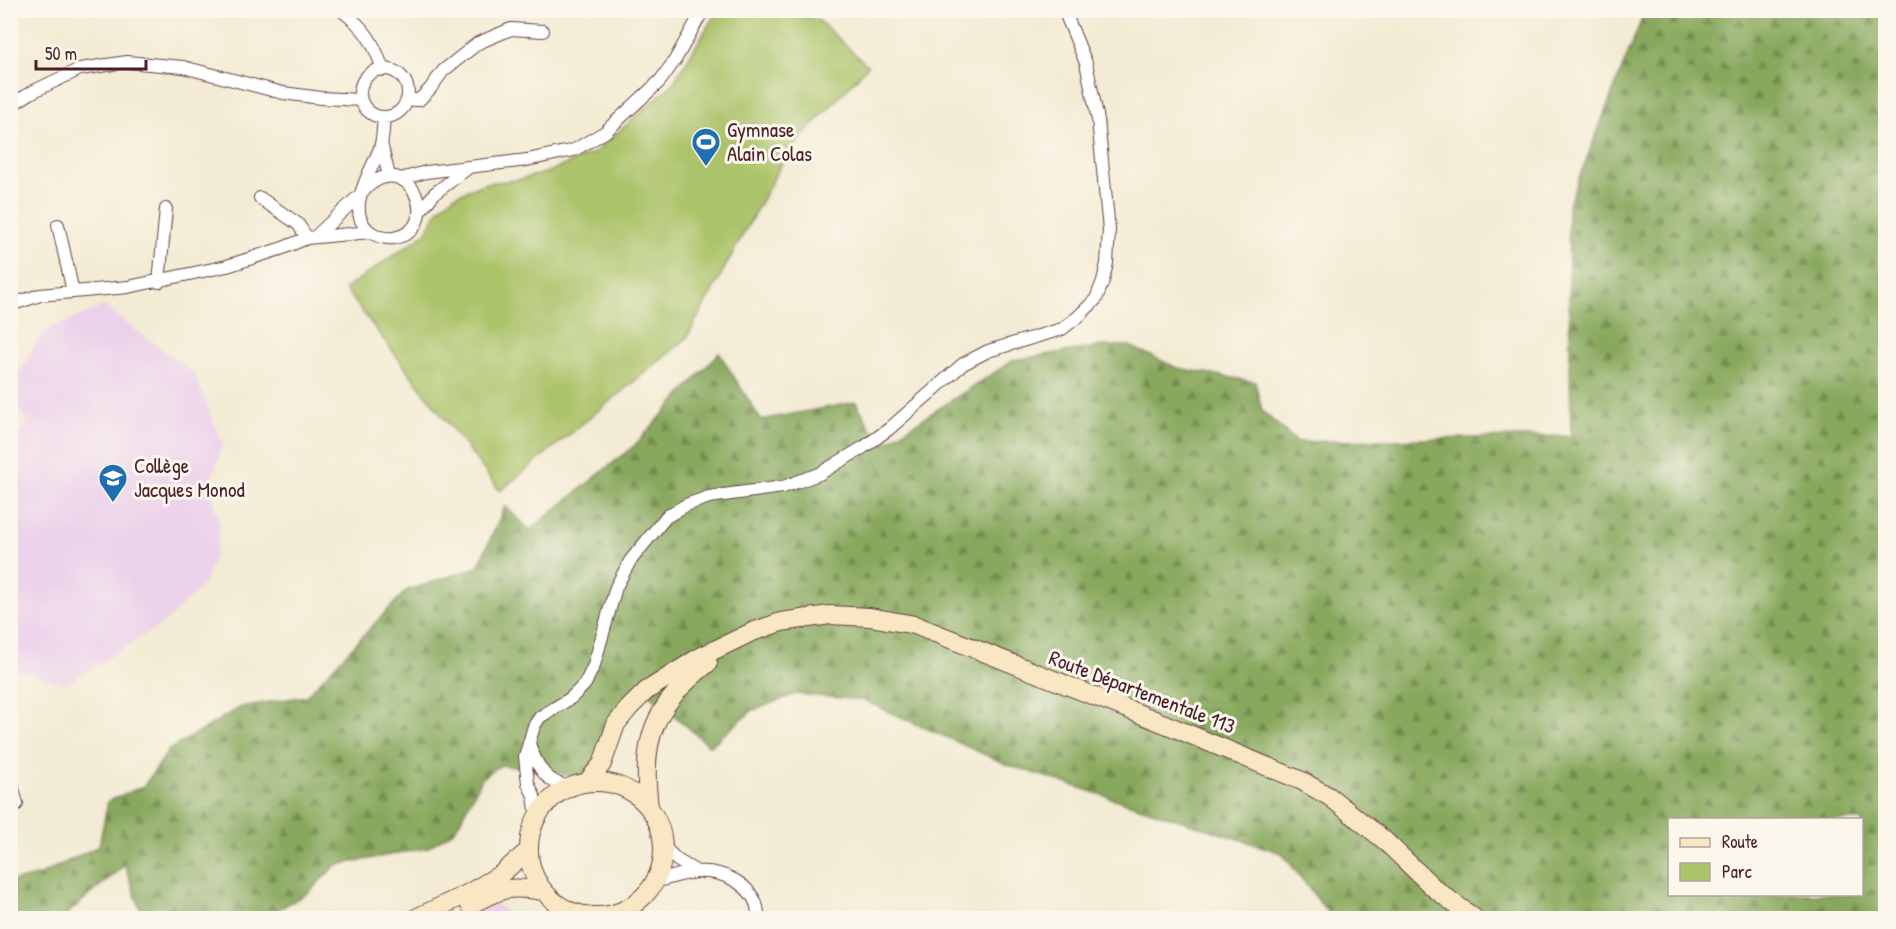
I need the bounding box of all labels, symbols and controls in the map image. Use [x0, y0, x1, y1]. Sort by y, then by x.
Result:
scale bar [36, 33, 146, 71]
text: 50 m [45, 41, 77, 66]
place label: Gymnase Alain Colas [727, 115, 812, 168]
sports icon: Gymnase Alain Colas [690, 126, 722, 168]
place label: Collège Jacques Monod [134, 451, 245, 504]
school or university icon: Collège Jacques Monod [97, 462, 129, 504]
street label: Route Départementale 113 [1045, 643, 1239, 740]
legend [1668, 818, 1863, 896]
text: Route [1722, 829, 1758, 854]
text: Parc [1722, 859, 1752, 884]

